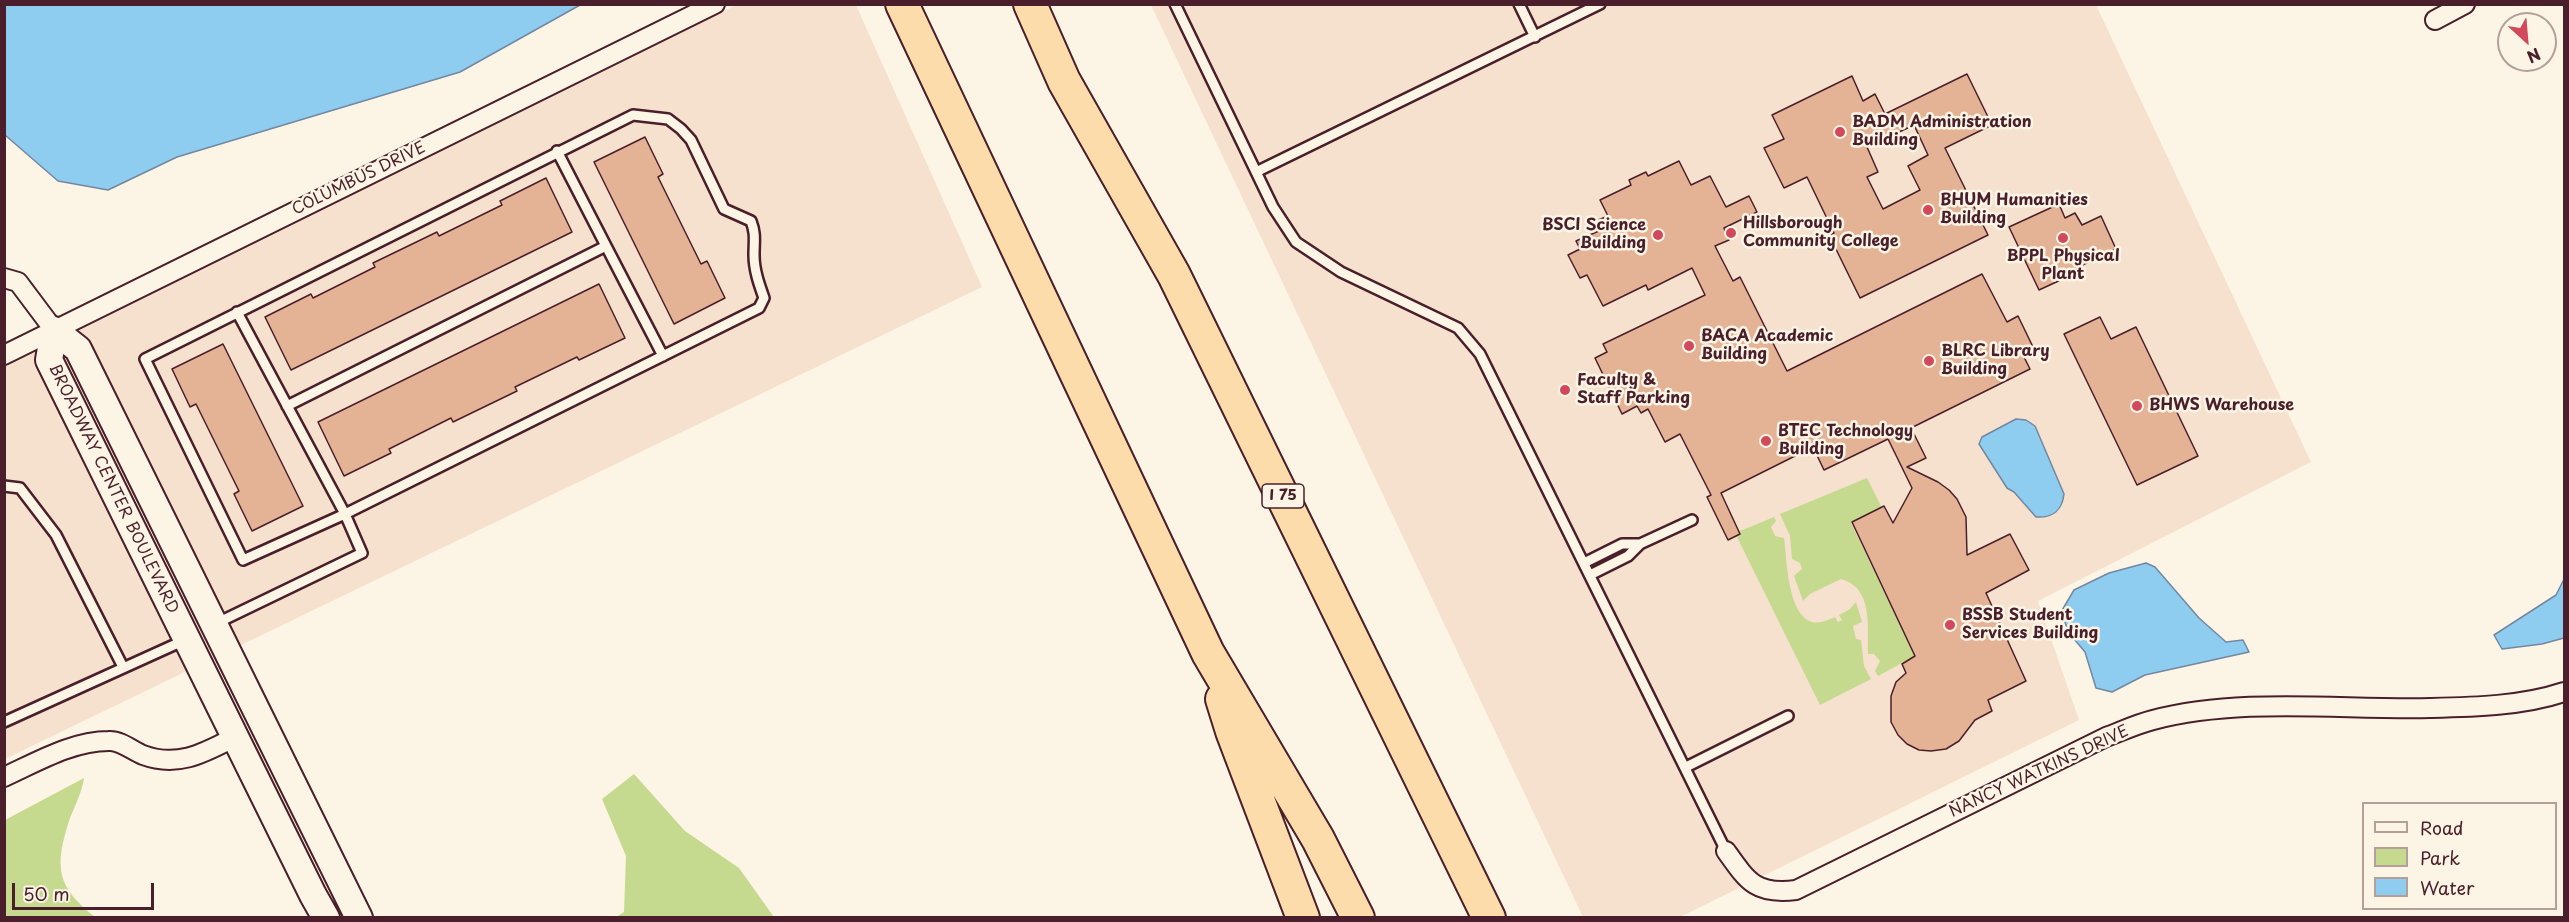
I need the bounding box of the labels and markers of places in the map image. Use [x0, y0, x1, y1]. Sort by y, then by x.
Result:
place label: BADM Administration Building [1852, 113, 2032, 151]
marker: BADM Administration Building [1833, 125, 1847, 139]
place label: BHUM Humanities Building [1940, 191, 2088, 229]
marker: BHUM Humanities Building [1921, 203, 1935, 217]
place label: Hillsborough Community College [1743, 214, 1899, 252]
place label: BSCI Science Building [1542, 216, 1646, 254]
marker: Hillsborough Community College [1724, 226, 1738, 240]
marker: BSCI Science Building [1651, 228, 1665, 242]
marker: BPPL Physical Plant [2056, 231, 2070, 245]
place label: BPPL Physical Plant [2006, 247, 2120, 285]
place label: BACA Academic Building [1701, 327, 1833, 365]
marker: BACA Academic Building [1682, 339, 1696, 353]
place label: BLRC Library Building [1941, 342, 2050, 380]
marker: BLRC Library Building [1922, 354, 1936, 368]
place label: Faculty & Staff Parking [1577, 371, 1690, 409]
marker: Faculty & Staff Parking [1558, 383, 1572, 397]
place label: BHWS Warehouse [2149, 396, 2294, 416]
marker: BHWS Warehouse [2130, 399, 2144, 413]
place label: BTEC Technology Building [1778, 422, 1913, 460]
marker: BTEC Technology Building [1759, 434, 1773, 448]
place label: BSSB Student Services Building [1962, 606, 2098, 644]
marker: BSSB Student Services Building [1943, 618, 1957, 632]

